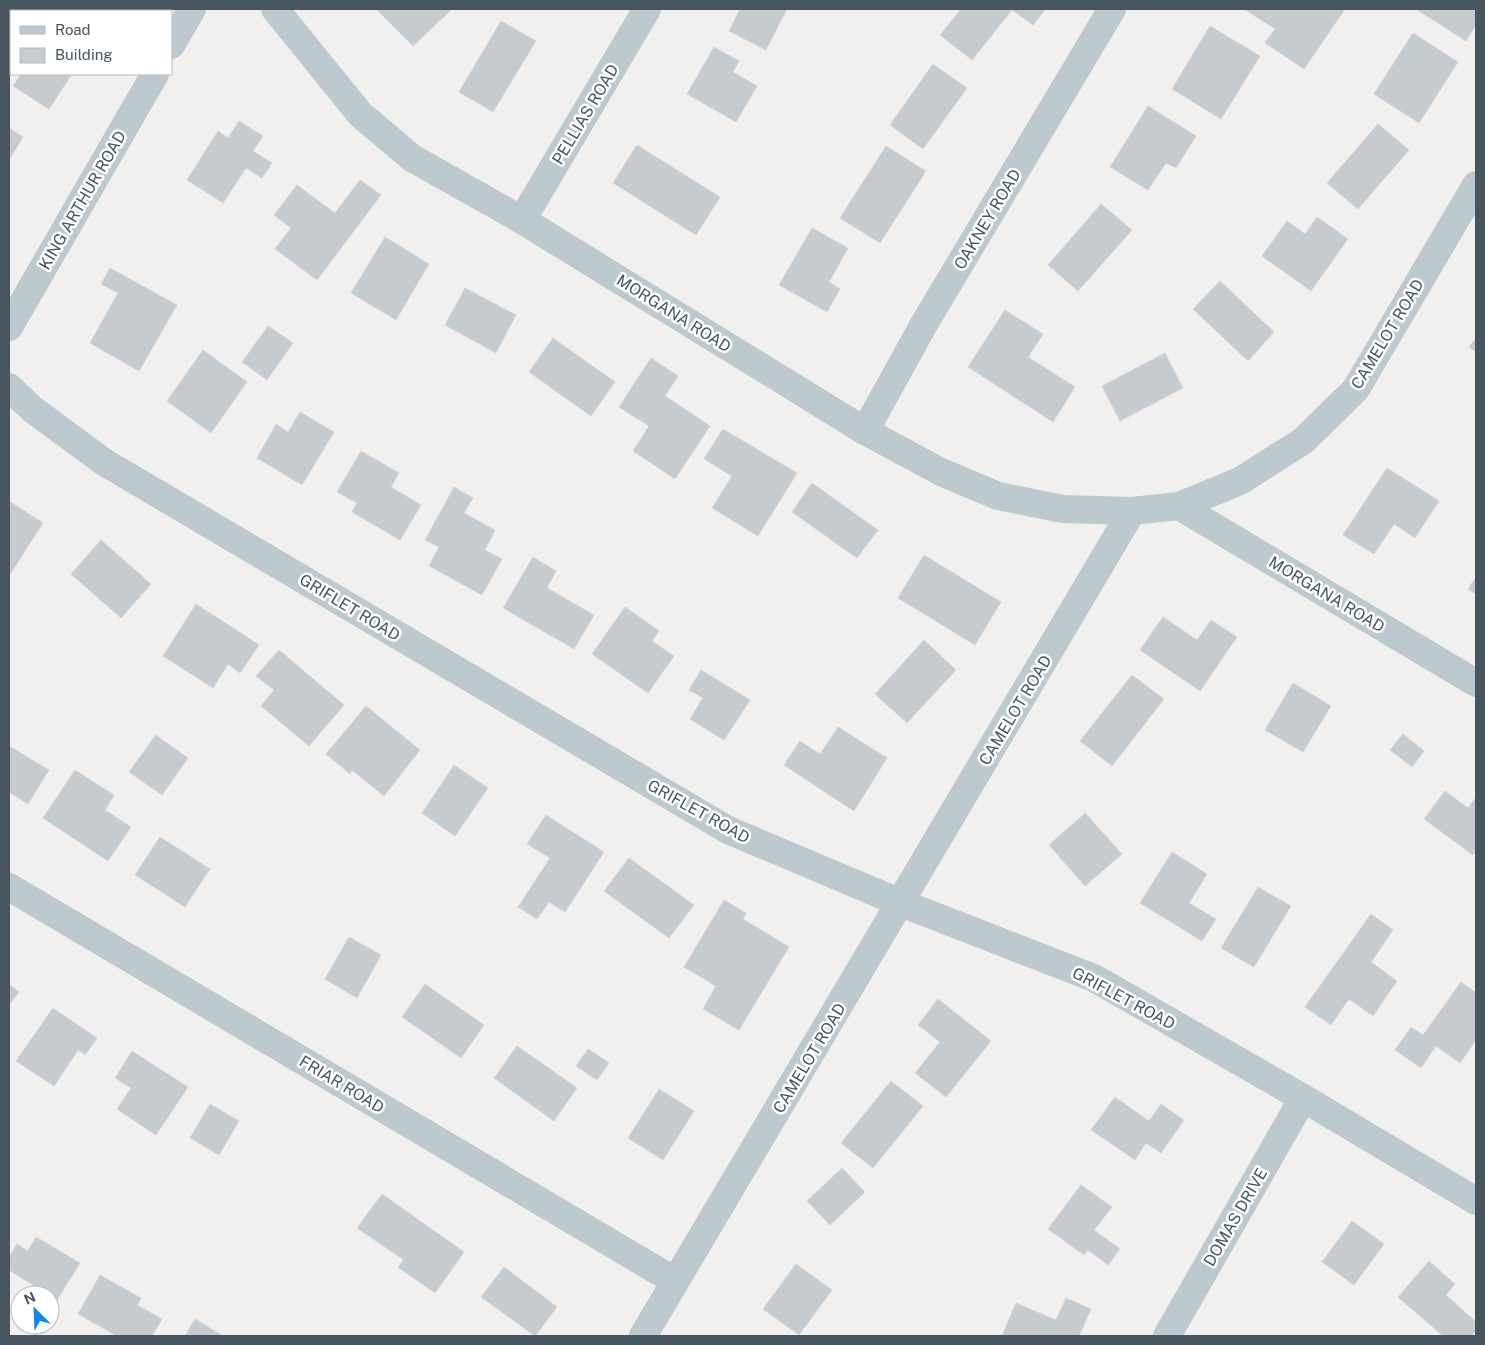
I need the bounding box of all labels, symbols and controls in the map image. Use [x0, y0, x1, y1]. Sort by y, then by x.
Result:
legend [10, 10, 172, 75]
text: Road [55, 21, 91, 38]
text: Building [55, 46, 113, 63]
street label: PELLIAS ROAD [548, 61, 623, 168]
street label: KING ARTHUR ROAD [35, 127, 130, 273]
street label: OAKNEY ROAD [950, 166, 1025, 273]
street label: MORGANA ROAD [613, 271, 734, 356]
street label: CAMELOT ROAD [1347, 276, 1428, 393]
street label: MORGANA ROAD [1266, 552, 1388, 636]
street label: GRIFLET ROAD [296, 570, 403, 645]
street label: CAMELOT ROAD [975, 652, 1056, 769]
street label: GRIFLET ROAD [644, 776, 753, 847]
street label: GRIFLET ROAD [1069, 963, 1178, 1034]
street label: CAMELOT ROAD [769, 1000, 850, 1117]
street label: FRIAR ROAD [296, 1052, 387, 1117]
street label: DOMAS DRIVE [1200, 1165, 1271, 1270]
north arrow [10, 1285, 60, 1335]
text: N [21, 1289, 38, 1308]

